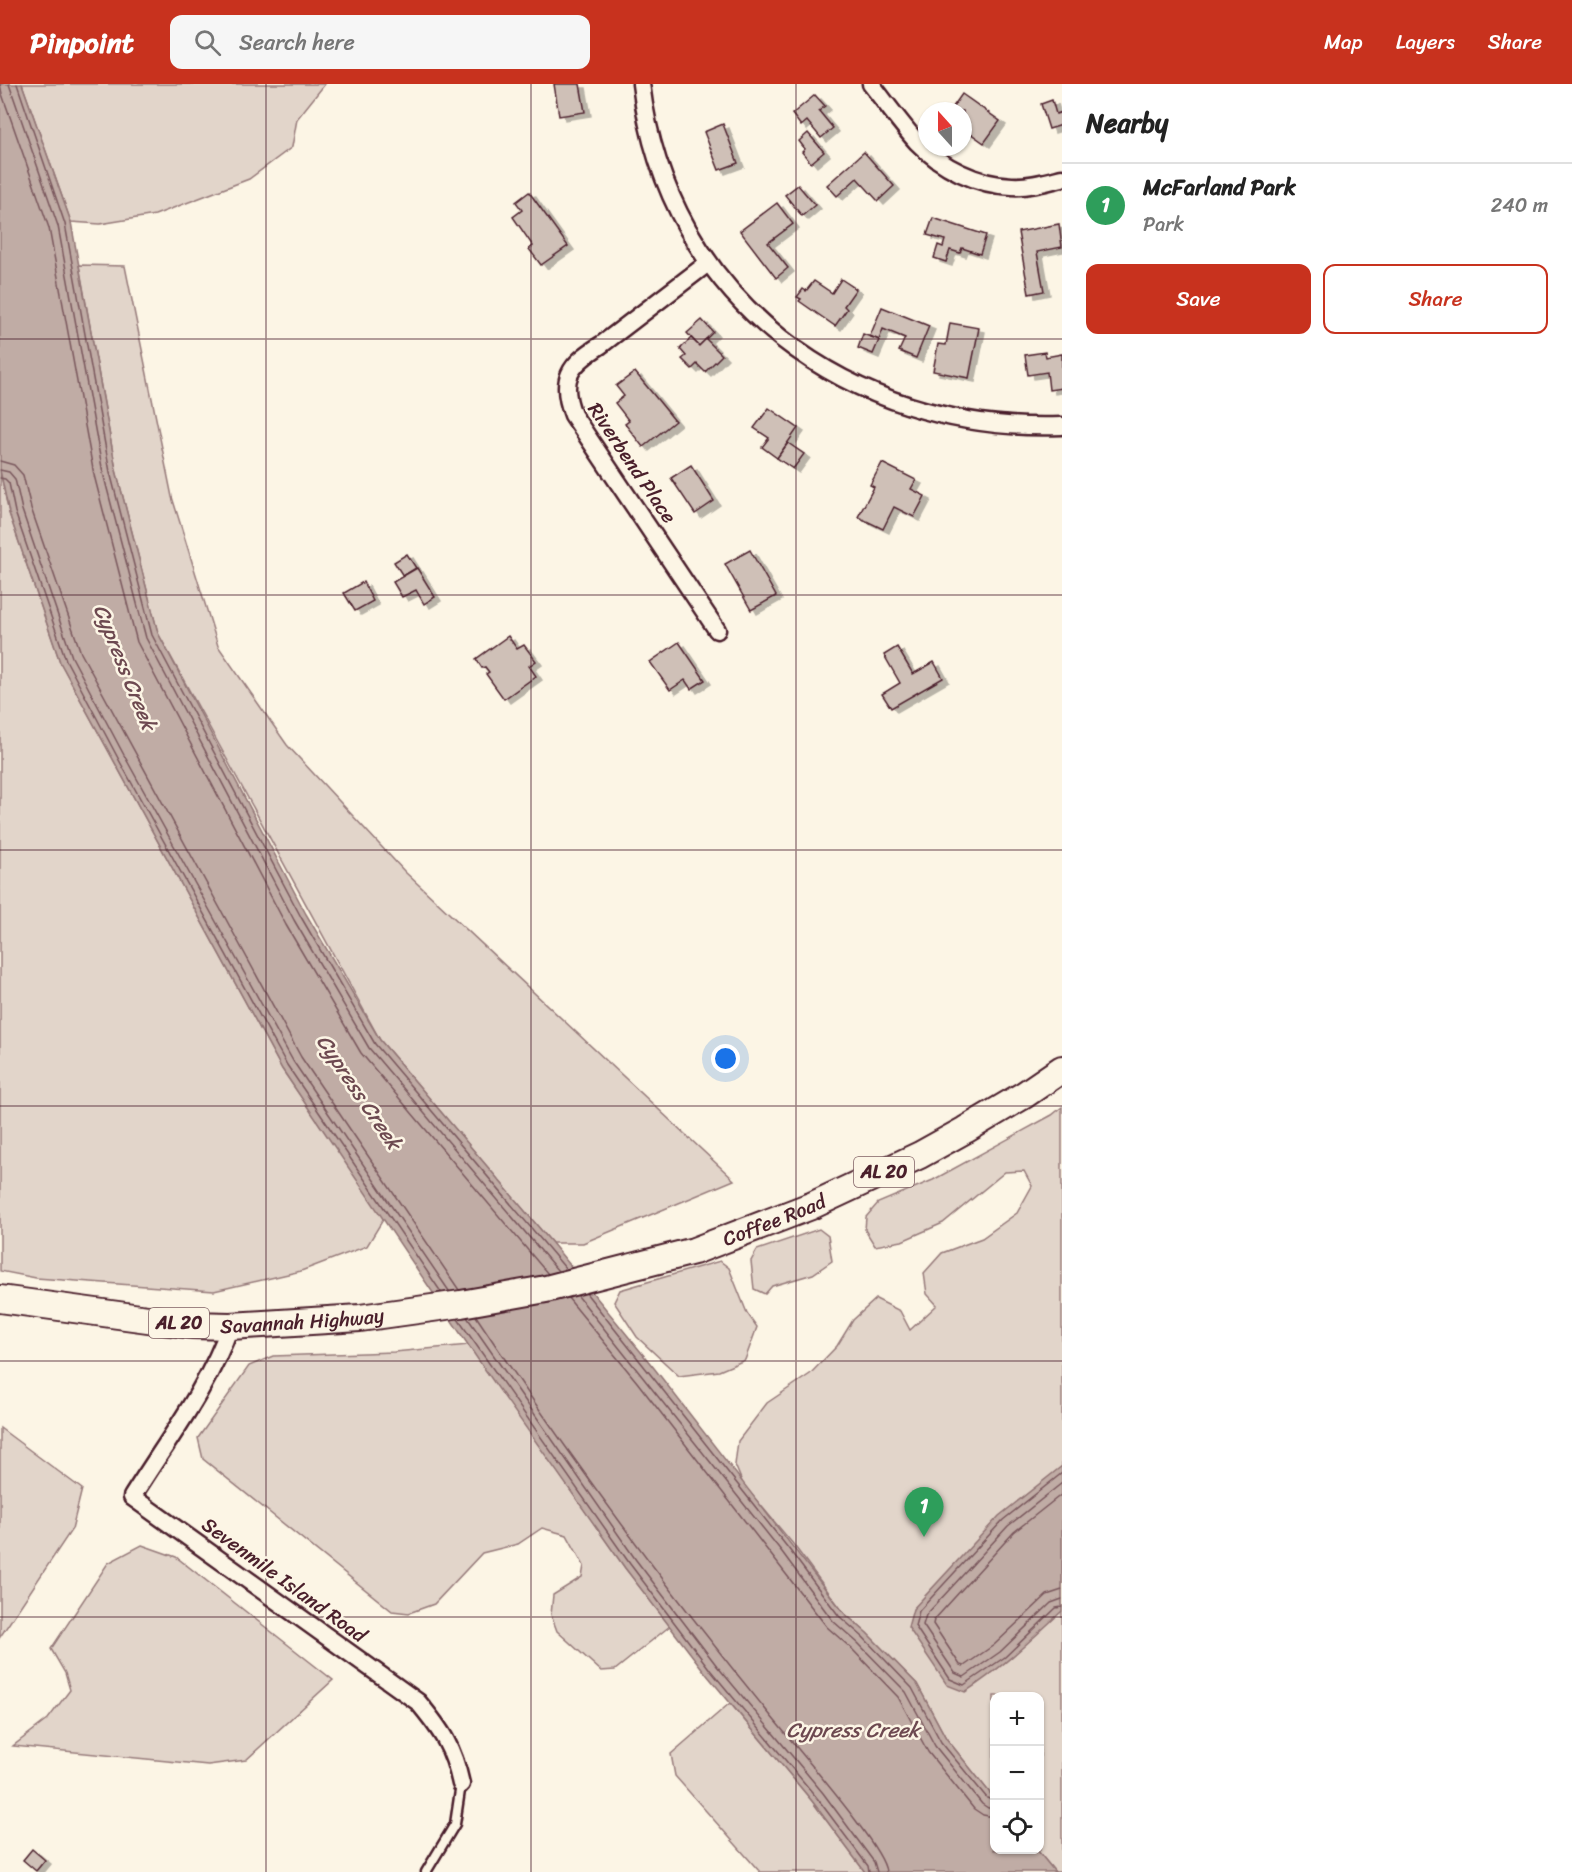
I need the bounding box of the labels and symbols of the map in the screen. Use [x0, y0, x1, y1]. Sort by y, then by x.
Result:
north arrow [918, 102, 972, 156]
street label: Riverbend Place [578, 395, 686, 531]
water label: Cypress Creek [82, 598, 169, 738]
water label: Cypress Creek [306, 1026, 414, 1160]
your location [711, 1044, 740, 1073]
road number: AL 20 [854, 1157, 914, 1187]
street label: Coffee Road [717, 1183, 833, 1256]
street label: Savannah Highway [220, 1297, 387, 1344]
road number: AL 20 [149, 1308, 209, 1338]
pin: 1 [904, 1488, 944, 1537]
street label: Sevenmile Island Road [194, 1508, 375, 1653]
water label: Cypress Creek [786, 1711, 922, 1749]

